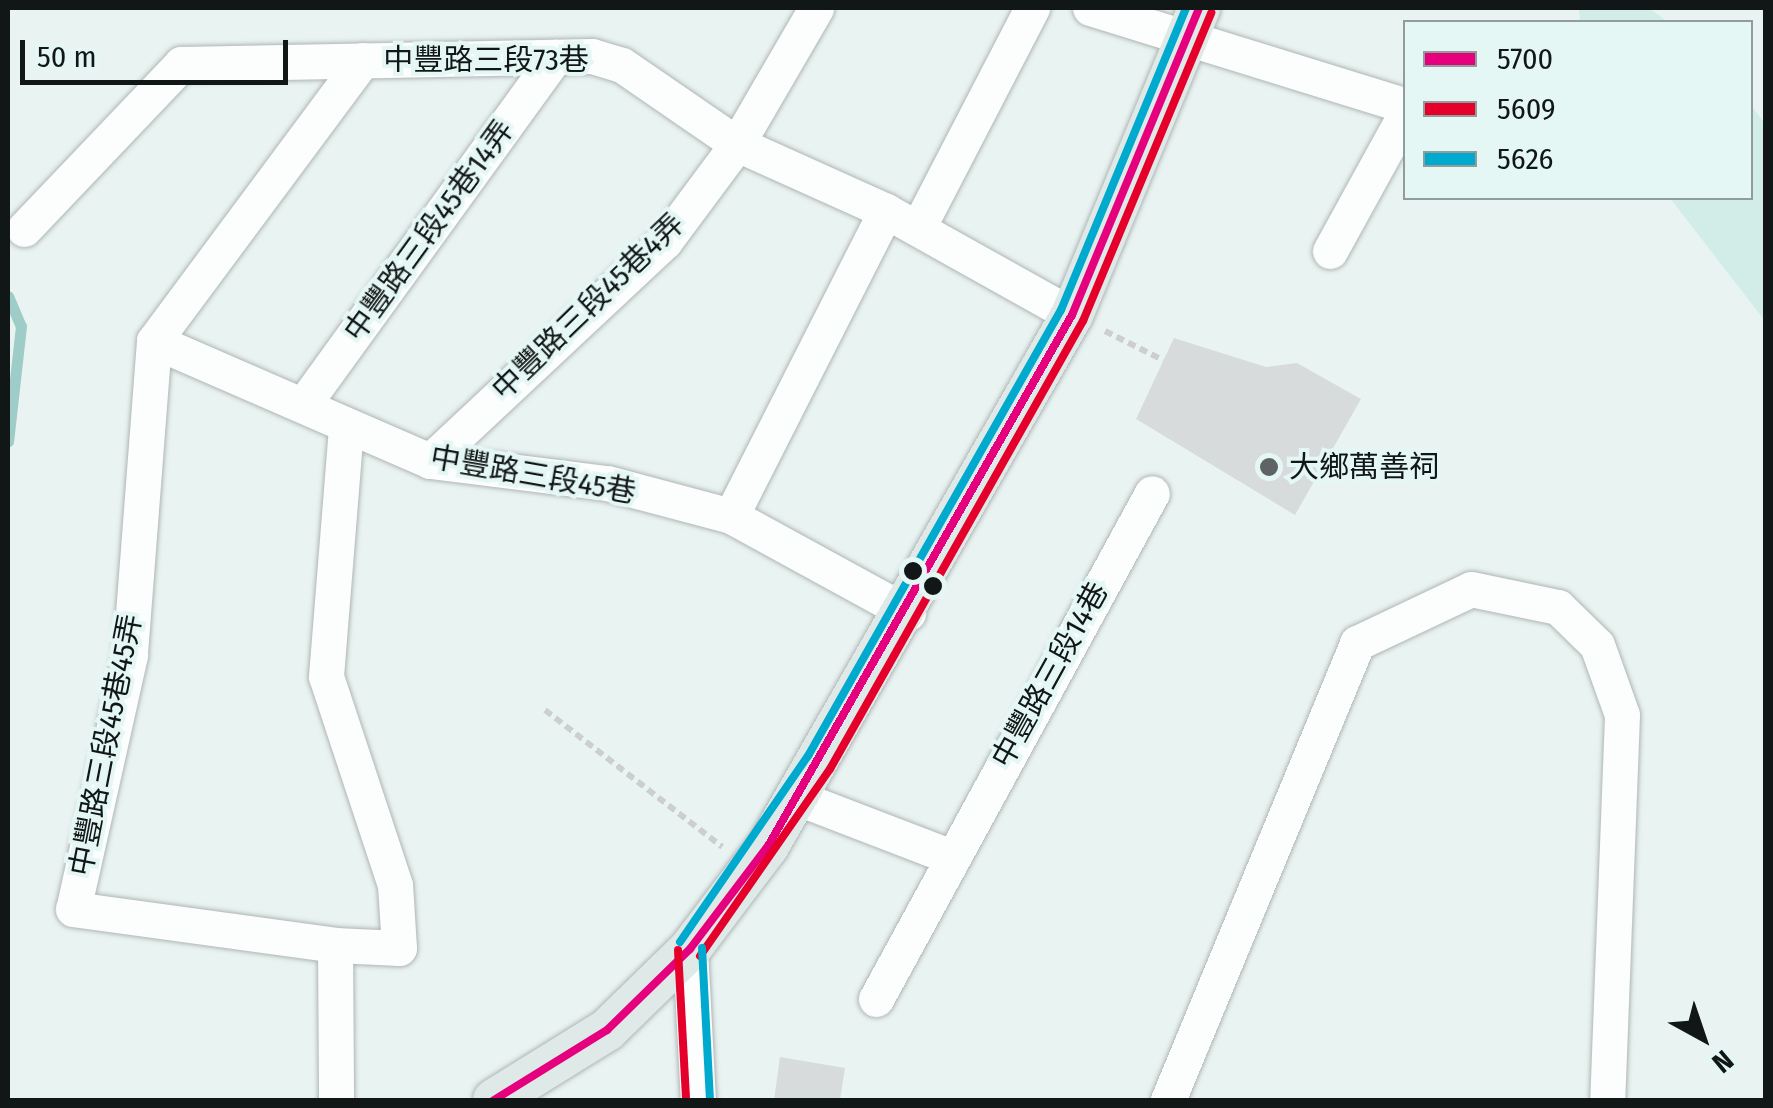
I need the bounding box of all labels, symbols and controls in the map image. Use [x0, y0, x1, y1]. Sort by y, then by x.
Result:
scale bar [25, 20, 292, 82]
legend [1403, 20, 1753, 200]
text: 50 m [37, 39, 97, 75]
text: 5700 [1497, 41, 1553, 77]
street label: 中豐路三段73巷 [383, 42, 589, 78]
text: 5609 [1497, 91, 1556, 127]
street label: 中豐路三段45巷14弄 [337, 114, 521, 348]
text: 5626 [1497, 141, 1554, 177]
street label: 中豐路三段45巷4弄 [485, 206, 691, 408]
street label: 中豐路三段45巷 [427, 439, 639, 511]
place label: 大鄉萬善祠 [1289, 449, 1439, 485]
marker: 大鄉萬善祠 [1258, 456, 1280, 478]
unlabelled marker [903, 561, 923, 581]
unlabelled marker [923, 576, 943, 596]
street label: 中豐路三段14巷 [984, 576, 1116, 774]
street label: 中豐路三段45巷45弄 [63, 611, 149, 879]
north arrow [1653, 988, 1753, 1088]
text: N [1706, 1043, 1740, 1079]

